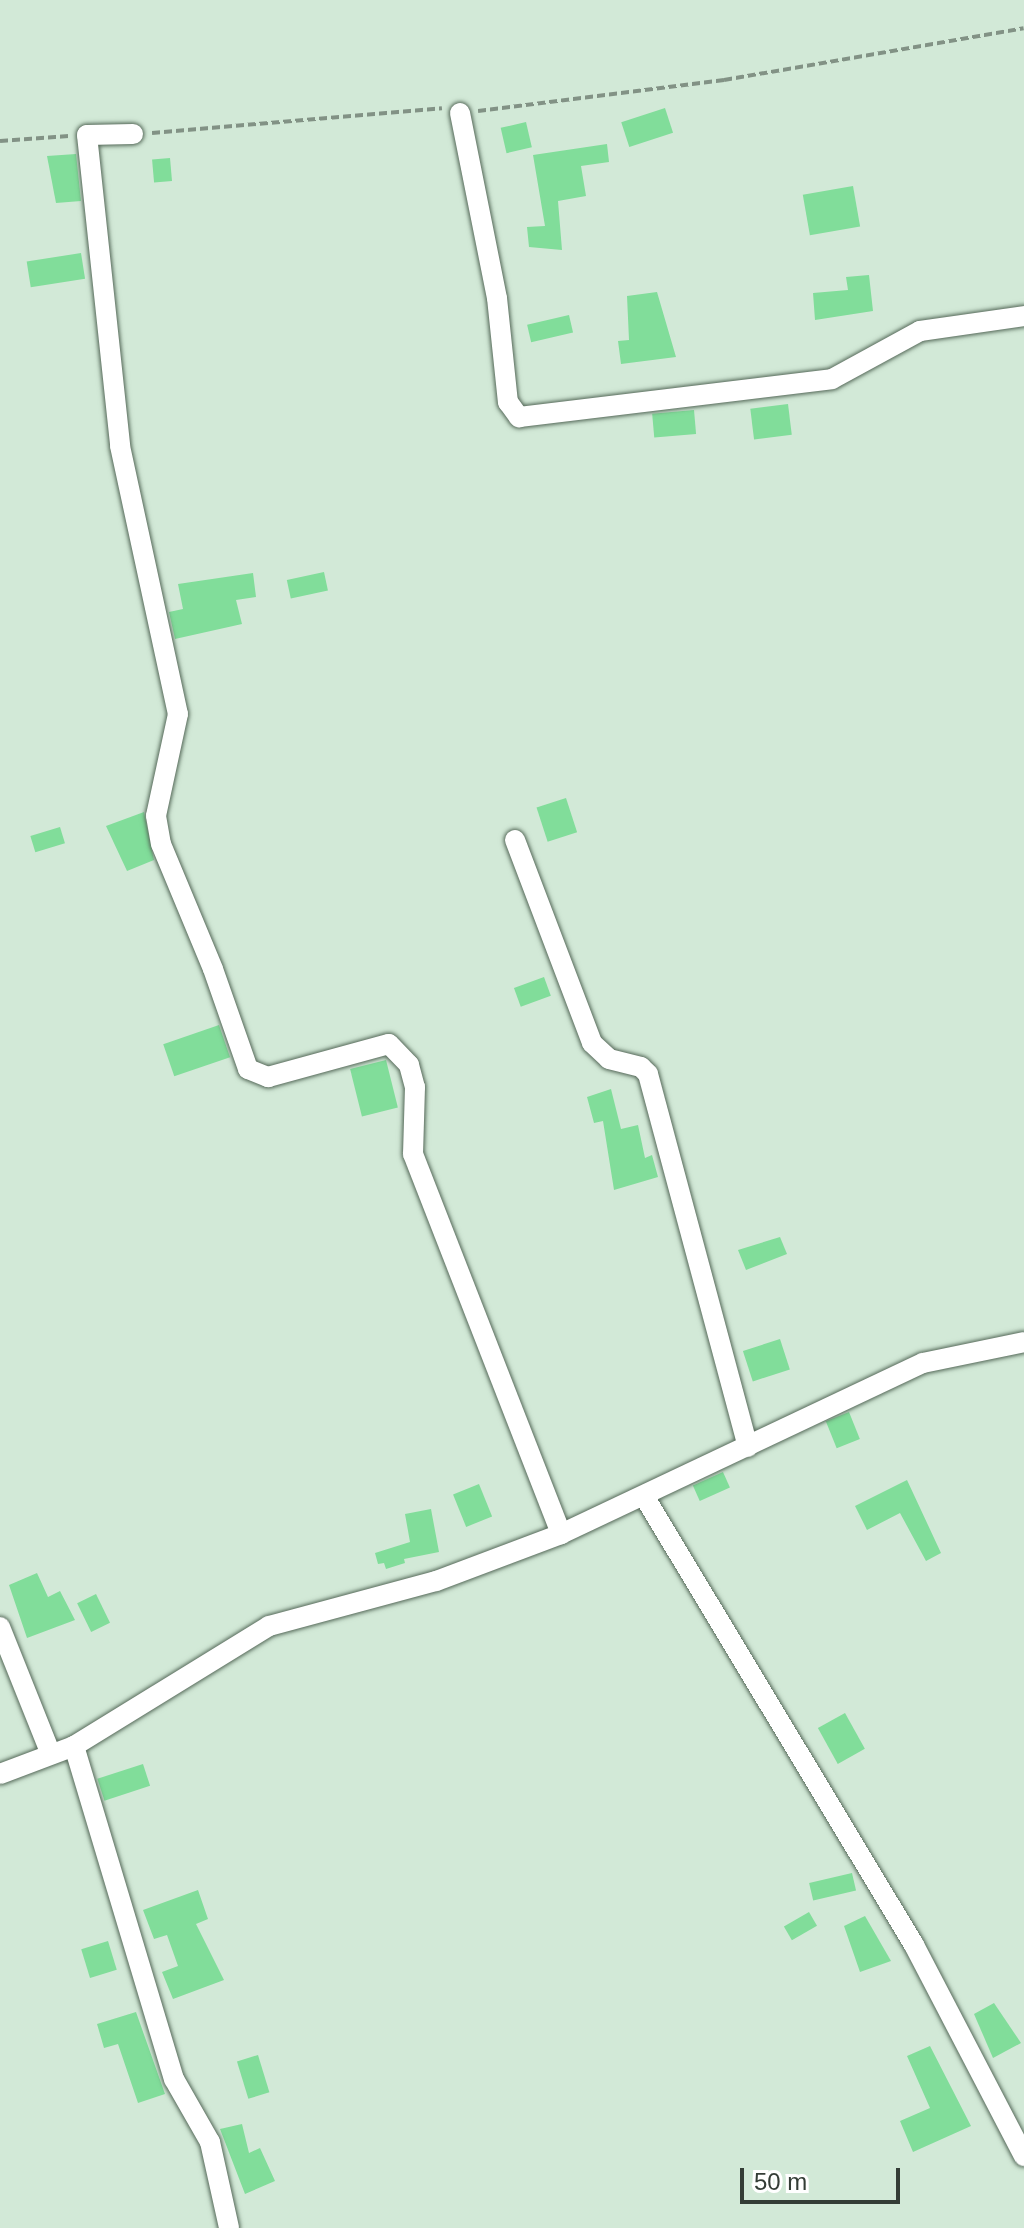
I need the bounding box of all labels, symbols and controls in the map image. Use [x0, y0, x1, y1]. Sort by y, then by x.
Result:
scale bar [744, 2152, 904, 2202]
text: 50 m [754, 2168, 807, 2195]

